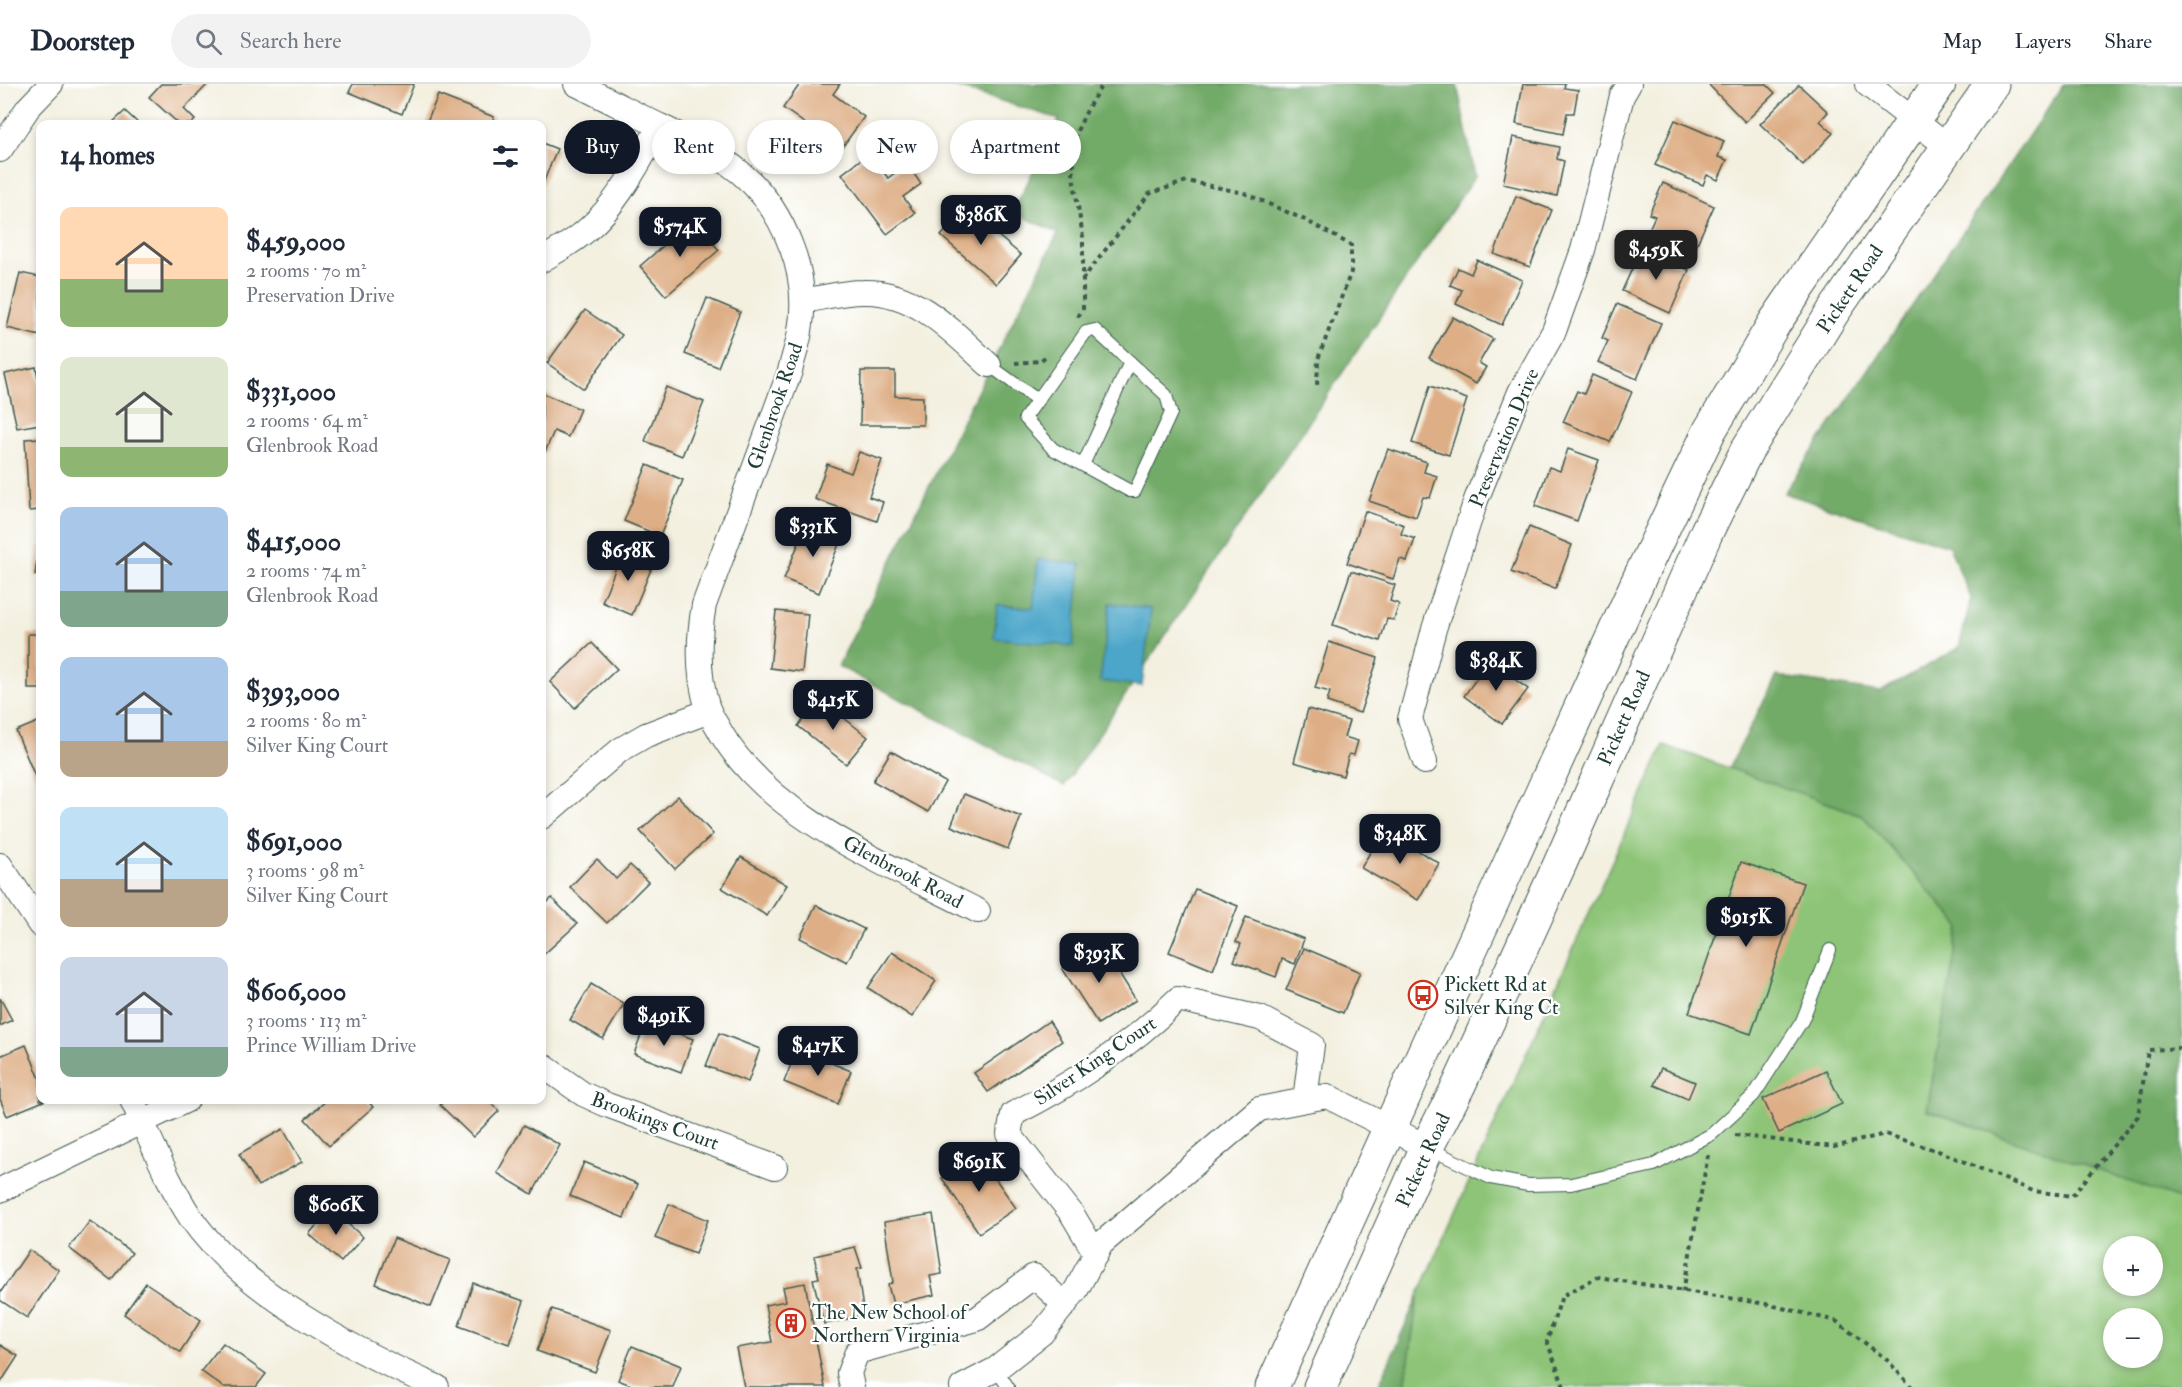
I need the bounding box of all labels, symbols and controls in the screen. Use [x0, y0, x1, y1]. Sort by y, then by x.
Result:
search box [171, 14, 591, 68]
text: Doorstep [30, 24, 135, 59]
icon: search [192, 25, 225, 58]
text: Search here [240, 27, 341, 55]
text: Map [1942, 28, 1982, 55]
text: Layers [2015, 28, 2071, 55]
text: Share [2104, 28, 2152, 55]
chip: Buy [564, 120, 640, 174]
chip: Rent [652, 120, 735, 174]
chip: Filters [747, 120, 844, 174]
chip: New [856, 120, 938, 174]
chip: Apartment [950, 120, 1081, 174]
text: 14 homes [60, 140, 155, 172]
icon: filters [489, 140, 522, 173]
pin: $386K [939, 195, 1023, 246]
text: $386K [955, 202, 1007, 227]
pin: $574K [638, 207, 722, 258]
text: $574K [653, 214, 707, 239]
text: $459,000 [246, 226, 346, 258]
pin: $459K [1614, 230, 1698, 281]
icon: home [108, 231, 180, 303]
text: $459K [1628, 237, 1684, 262]
street label: Pickett Road [1811, 240, 1889, 338]
text: 2 rooms · 70 m² [246, 258, 366, 283]
text: Preservation Drive [246, 283, 395, 308]
street label: Glenbrook Road [742, 339, 808, 473]
street label: Preservation Drive [1463, 365, 1545, 511]
text: $331,000 [246, 376, 336, 408]
icon: home [108, 381, 180, 453]
text: 2 rooms · 64 m² [246, 408, 368, 433]
text: Glenbrook Road [246, 433, 378, 458]
pin: $331K [771, 507, 855, 558]
text: $331K [789, 514, 837, 539]
text: $415,000 [246, 526, 341, 558]
icon: home [108, 531, 180, 603]
pin: $658K [586, 531, 670, 582]
text: $658K [601, 538, 655, 563]
text: 2 rooms · 74 m² [246, 558, 367, 583]
text: Glenbrook Road [246, 583, 378, 608]
pin: $384K [1454, 641, 1538, 692]
text: $384K [1469, 648, 1523, 673]
street label: Pickett Road [1592, 666, 1656, 769]
text: $393,000 [246, 676, 340, 708]
pin: $415K [791, 680, 875, 731]
icon: home [108, 681, 180, 753]
text: $415K [807, 687, 859, 712]
text: 2 rooms · 80 m² [246, 708, 367, 733]
text: Silver King Court [246, 733, 388, 758]
pin: $348K [1358, 814, 1442, 865]
text: $348K [1373, 821, 1427, 846]
text: $691,000 [246, 826, 343, 858]
street label: Glenbrook Road [839, 830, 967, 914]
icon: home [108, 831, 180, 903]
text: 3 rooms · 98 m² [246, 858, 364, 883]
text: Silver King Court [246, 883, 388, 908]
pin: $915K [1704, 897, 1788, 948]
text: $915K [1720, 904, 1772, 929]
pin: $393K [1057, 933, 1141, 984]
text: $393K [1074, 940, 1124, 965]
place label: Pickett Rd at Silver King Ct [1444, 972, 1559, 1020]
text: $606,000 [246, 976, 346, 1008]
bus stop icon: Pickett Rd at Silver King Ct [1407, 979, 1439, 1011]
icon: home [108, 981, 180, 1053]
pin: $491K [622, 996, 706, 1047]
text: $491K [637, 1003, 691, 1028]
text: 3 rooms · 113 m² [246, 1008, 367, 1033]
street label: Silver King Court [1029, 1011, 1161, 1111]
pin: $417K [776, 1026, 860, 1077]
text: Prince William Drive [246, 1033, 416, 1058]
text: $417K [792, 1033, 844, 1058]
street label: Brookings Court [588, 1086, 723, 1156]
street label: Pickett Road [1390, 1109, 1456, 1211]
pin: $691K [937, 1142, 1021, 1193]
text: $691K [953, 1149, 1005, 1174]
pin: $606K [294, 1185, 378, 1236]
text: $606K [308, 1192, 364, 1217]
map controls [2103, 1236, 2163, 1368]
button: + [2103, 1236, 2163, 1296]
place label: The New School of Northern Virginia [812, 1300, 970, 1348]
building icon: The New School of Northern Virginia [775, 1307, 807, 1339]
button: − [2103, 1308, 2163, 1368]

